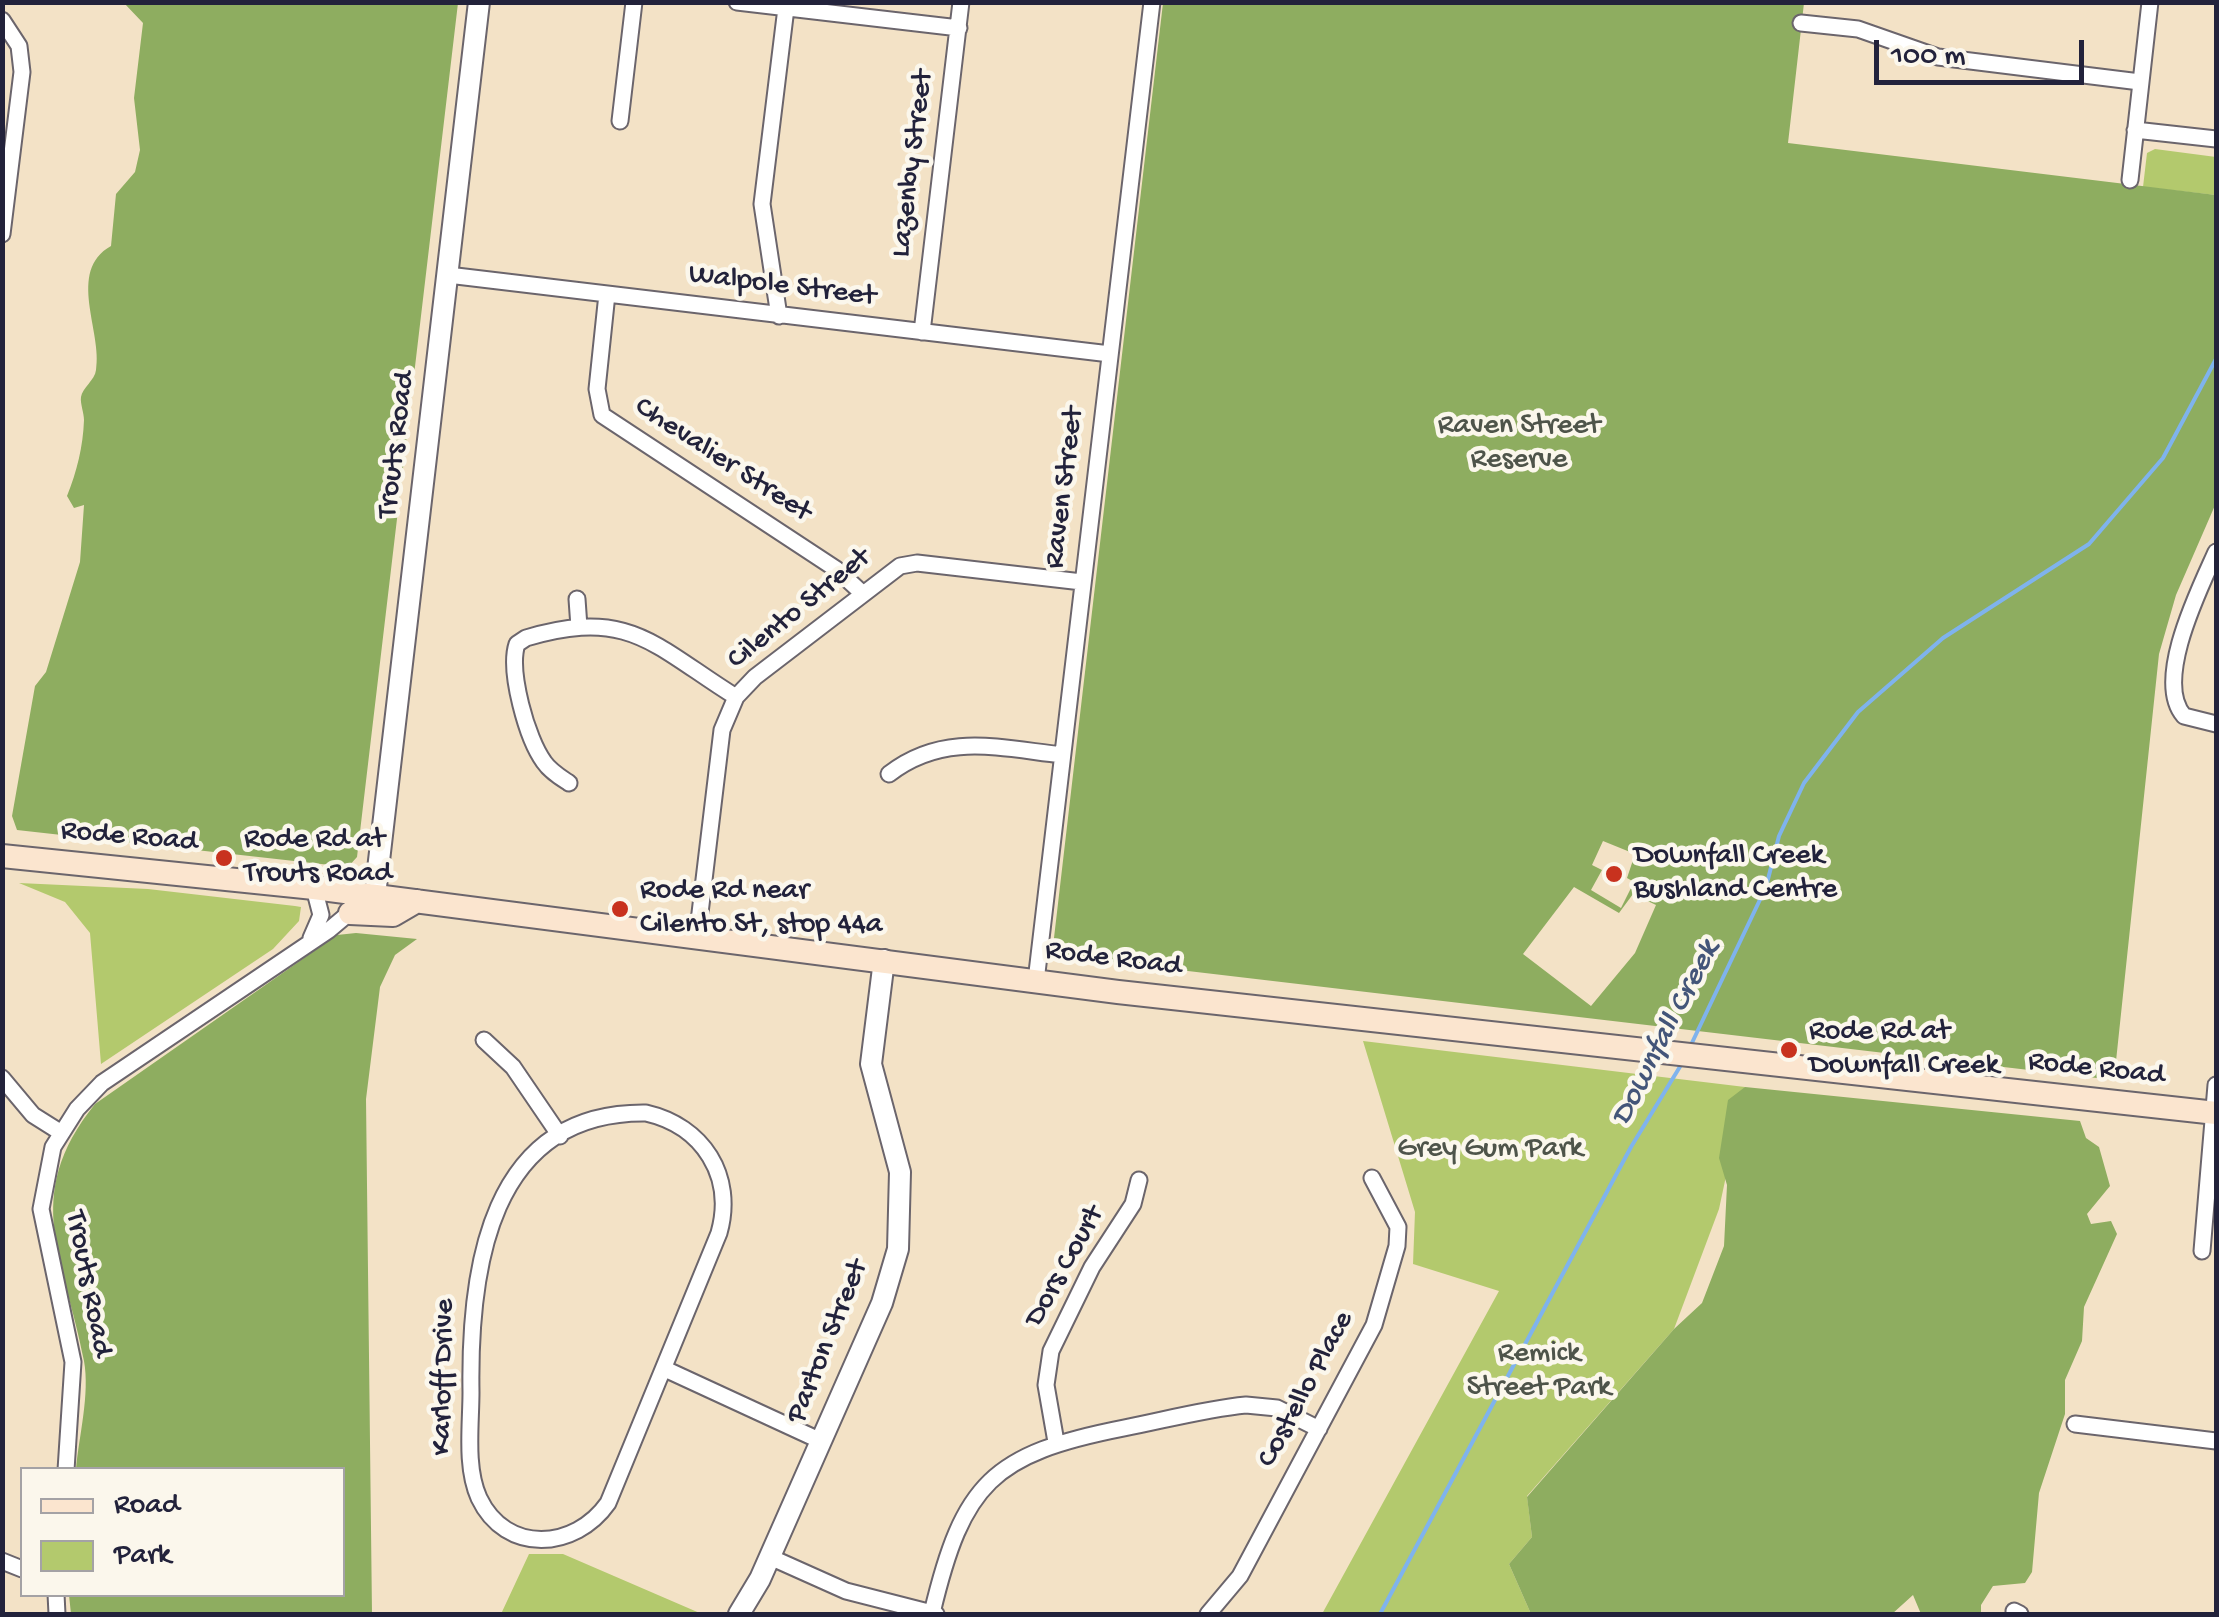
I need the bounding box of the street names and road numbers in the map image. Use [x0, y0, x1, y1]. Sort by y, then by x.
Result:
street label: Lazenby Street [885, 68, 943, 260]
street label: Walpole Street [686, 258, 878, 316]
street label: Trouts Road [371, 369, 425, 521]
street label: Chevalier Street [627, 390, 817, 532]
street label: Raven Street [1038, 405, 1094, 571]
street label: Cilento Street [721, 541, 879, 679]
street label: Rode Road [59, 814, 199, 862]
street label: Rode Road [1043, 934, 1183, 986]
street label: Rode Road [2026, 1045, 2166, 1095]
street label: Dors Court [1018, 1200, 1114, 1334]
street label: Trouts Road [55, 1208, 119, 1360]
street label: Parton Street [780, 1255, 878, 1429]
street label: Karloff Drive [426, 1298, 464, 1456]
street label: Costello Place [1251, 1306, 1363, 1474]

